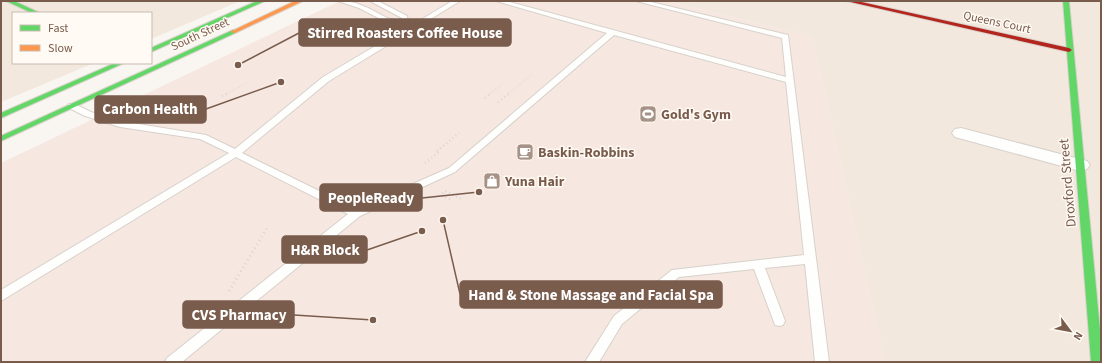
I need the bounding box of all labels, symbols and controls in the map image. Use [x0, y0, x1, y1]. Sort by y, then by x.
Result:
street label: Queens Court [962, 7, 1032, 38]
legend [12, 12, 152, 64]
street label: South Street [168, 14, 232, 55]
callout: Stirred Roasters Coffee House [299, 19, 511, 46]
text: Fast [48, 20, 68, 37]
text: Stirred Roasters Coffee House [307, 23, 503, 44]
text: Slow [48, 40, 73, 57]
callout: Carbon Health [95, 96, 206, 123]
text: Carbon Health [102, 99, 198, 120]
sports icon: Gold's Gym [638, 104, 658, 124]
place label: Gold's Gym [661, 105, 731, 125]
street label: Droxford Street [1054, 138, 1082, 228]
cafe icon: Baskin-Robbins [515, 142, 535, 162]
place label: Baskin-Robbins [538, 143, 635, 163]
shop icon: Yuna Hair [482, 171, 502, 191]
place label: Yuna Hair [504, 172, 565, 192]
callout: PeopleReady [320, 184, 422, 211]
text: PeopleReady [328, 188, 414, 209]
callout: H&R Block [282, 236, 367, 263]
text: H&R Block [290, 240, 360, 261]
callout: Hand & Stone Massage and Facial Spa [460, 281, 722, 308]
text: Hand & Stone Massage and Facial Spa [468, 285, 714, 306]
callout: CVS Pharmacy [183, 301, 294, 328]
text: CVS Pharmacy [191, 305, 287, 326]
north arrow [1050, 311, 1090, 351]
text: N [1070, 329, 1086, 343]

